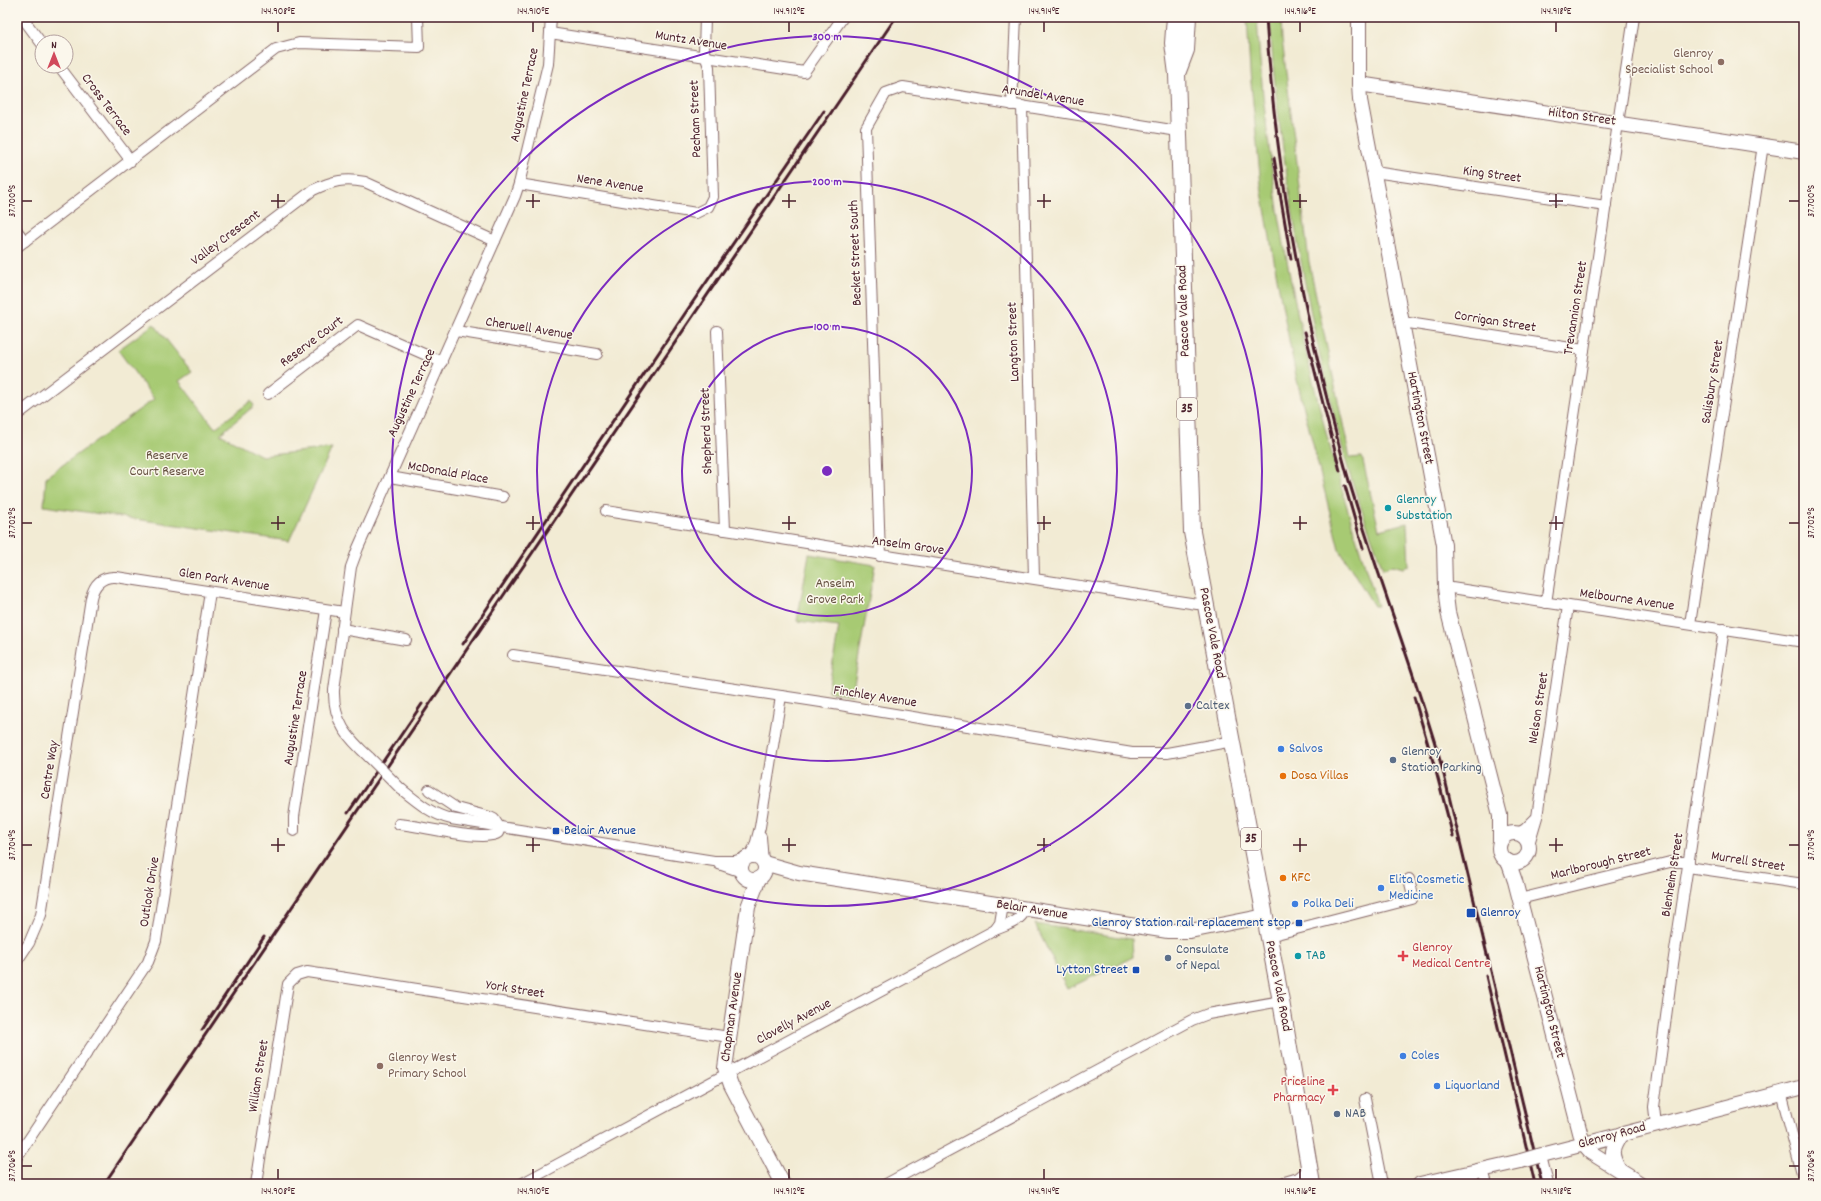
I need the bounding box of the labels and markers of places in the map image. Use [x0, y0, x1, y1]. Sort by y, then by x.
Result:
place label: Glenroy Specialist School [1625, 44, 1714, 80]
marker: Glenroy Specialist School [1716, 57, 1726, 67]
centre of rings [820, 464, 834, 478]
place label: Glenroy Substation [1396, 490, 1452, 526]
marker: Glenroy Substation [1383, 503, 1393, 513]
place label: Caltex [1196, 696, 1229, 716]
marker: Caltex [1183, 701, 1193, 711]
place label: Salvos [1289, 739, 1323, 759]
place label: Glenroy Station Parking [1401, 742, 1482, 778]
marker: Salvos [1276, 744, 1286, 754]
marker: Glenroy Station Parking [1388, 755, 1398, 765]
place label: Dosa Villas [1291, 766, 1349, 786]
marker: Dosa Villas [1278, 771, 1288, 781]
place label: Belair Avenue [564, 821, 636, 841]
marker: Belair Avenue [551, 826, 561, 836]
place label: KFC [1291, 868, 1311, 888]
place label: Elita Cosmetic Medicine [1389, 870, 1465, 906]
marker: KFC [1278, 873, 1288, 883]
marker: Elita Cosmetic Medicine [1376, 883, 1386, 893]
place label: Polka Deli [1303, 894, 1354, 914]
marker: Polka Deli [1290, 899, 1300, 909]
place label: Glenroy [1480, 903, 1520, 923]
marker: Glenroy [1465, 907, 1477, 919]
place label: Glenroy Station rail replacement stop [1091, 913, 1291, 933]
marker: Glenroy Station rail replacement stop [1294, 918, 1304, 928]
place label: Glenroy Medical Centre [1412, 938, 1490, 974]
place label: Consulate of Nepal [1176, 940, 1229, 976]
place label: TAB [1306, 946, 1326, 966]
marker: Glenroy Medical Centre [1397, 950, 1409, 962]
marker: TAB [1293, 951, 1303, 961]
marker: Consulate of Nepal [1163, 953, 1173, 963]
place label: Lytton Street [1056, 960, 1128, 980]
marker: Lytton Street [1131, 965, 1141, 975]
place label: Coles [1411, 1046, 1440, 1066]
place label: Glenroy West Primary School [388, 1048, 467, 1084]
marker: Coles [1398, 1051, 1408, 1061]
marker: Glenroy West Primary School [375, 1061, 385, 1071]
place label: Priceline Pharmacy [1273, 1072, 1325, 1108]
place label: Liquorland [1445, 1076, 1500, 1096]
marker: Liquorland [1432, 1081, 1442, 1091]
marker: Priceline Pharmacy [1328, 1085, 1338, 1095]
place label: NAB [1345, 1104, 1367, 1124]
marker: NAB [1332, 1109, 1342, 1119]

